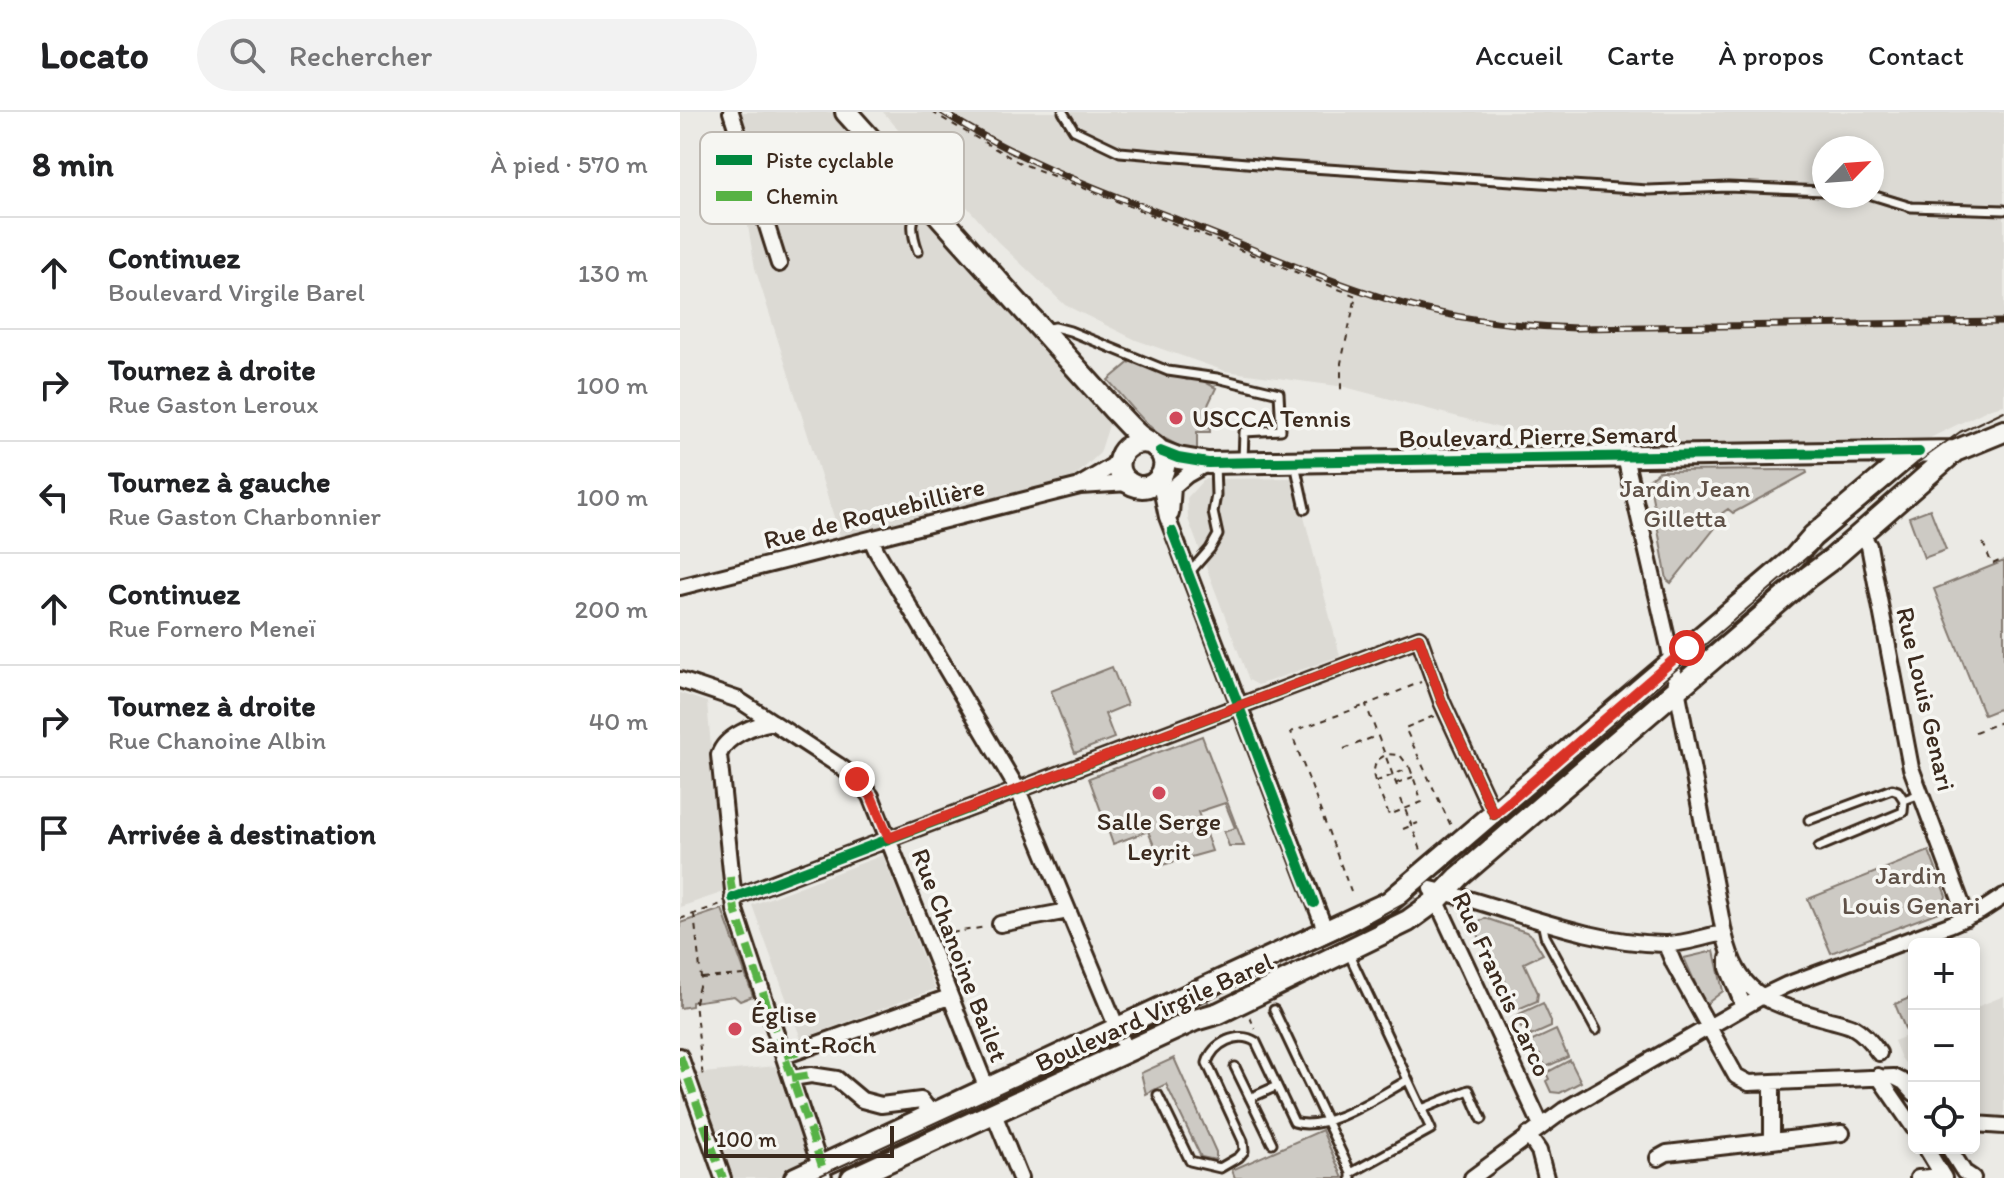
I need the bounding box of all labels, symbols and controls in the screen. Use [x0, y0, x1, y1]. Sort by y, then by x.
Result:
search box [197, 19, 757, 91]
text: Locato [40, 32, 149, 78]
icon: search [225, 33, 269, 77]
text: Rechercher [289, 37, 432, 74]
text: Accueil [1475, 38, 1563, 72]
text: Carte [1607, 38, 1675, 72]
text: À propos [1719, 38, 1824, 72]
text: Contact [1868, 38, 1964, 72]
legend [700, 132, 964, 224]
north arrow [1812, 136, 1884, 208]
text: 8 min [32, 144, 114, 185]
text: Piste cyclable [766, 147, 894, 174]
text: À pied · 570 m [491, 148, 648, 180]
text: Chemin [766, 183, 839, 210]
text: Continuez [108, 239, 240, 276]
icon: ahead [32, 251, 76, 295]
text: 130 m [578, 257, 648, 289]
text: Boulevard Virgile Barel [108, 276, 365, 308]
text: Tournez à droite [108, 351, 316, 388]
icon: right [32, 363, 76, 407]
text: 100 m [576, 369, 648, 401]
text: Rue Gaston Leroux [108, 388, 319, 420]
place label: USCCA Tennis [1192, 402, 1351, 434]
marker: USCCA Tennis [1167, 409, 1185, 427]
street label: Boulevard Pierre Semard [1398, 418, 1678, 454]
text: Tournez à gauche [108, 463, 330, 500]
street label: Rue de Roquebillière [760, 470, 988, 556]
park label: Jardin Jean Gilletta [1620, 472, 1751, 534]
icon: left [32, 475, 76, 519]
text: 100 m [576, 481, 648, 513]
text: Rue Gaston Charbonnier [108, 500, 381, 532]
text: Continuez [108, 575, 240, 612]
icon: ahead [32, 587, 76, 631]
text: 200 m [575, 593, 648, 625]
street label: Rue Louis Genari [1889, 604, 1963, 794]
text: Rue Fornero Meneï [108, 612, 316, 644]
route start [1669, 630, 1705, 666]
text: Tournez à droite [108, 687, 316, 724]
icon: right [32, 699, 76, 743]
text: 40 m [589, 705, 648, 737]
text: Rue Chanoine Albin [108, 724, 326, 756]
route end [839, 761, 875, 797]
marker: Salle Serge Leyrit [1150, 784, 1168, 802]
place label: Salle Serge Leyrit [1097, 805, 1221, 867]
icon: arrive [32, 811, 76, 855]
text: Arrivée à destination [108, 815, 376, 852]
street label: Rue Chanoine Bailet [905, 844, 1016, 1067]
park label: Jardin Louis Genari [1842, 859, 1980, 921]
street label: Rue Francis Carco [1445, 886, 1559, 1082]
map controls [1908, 938, 1980, 1154]
button: + [1908, 938, 1980, 1010]
street label: Boulevard Virgile Barel [1030, 945, 1278, 1079]
place label: Église Saint-Roch [751, 998, 876, 1060]
button: − [1908, 1010, 1980, 1082]
marker: Église Saint-Roch [726, 1020, 744, 1038]
button: locate [1908, 1082, 1980, 1154]
scale bar [704, 1122, 894, 1158]
text: 100 m [716, 1126, 777, 1153]

